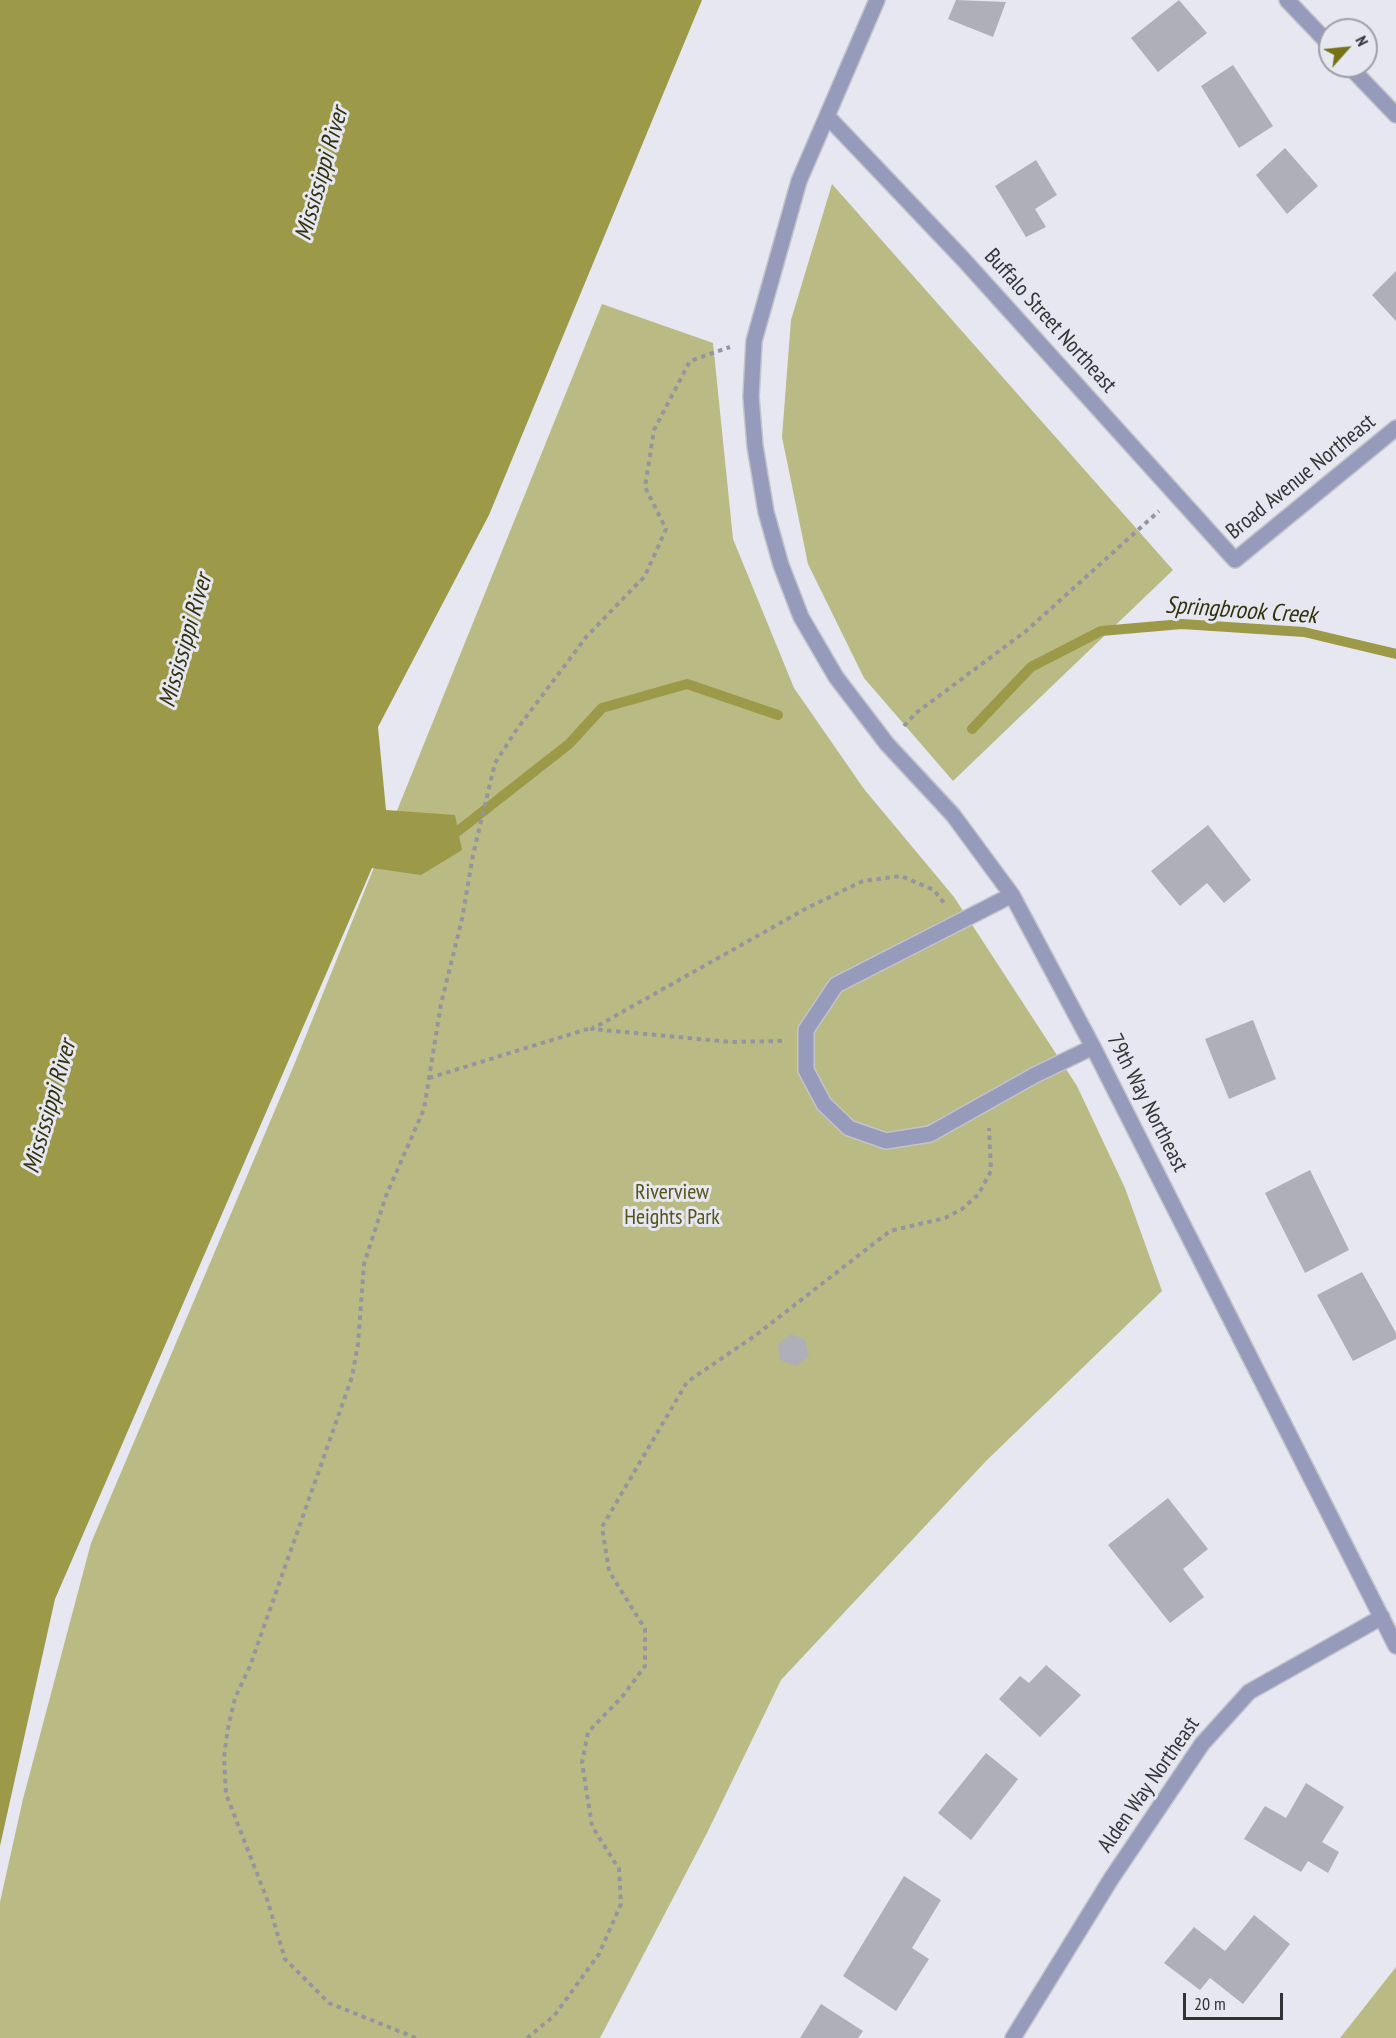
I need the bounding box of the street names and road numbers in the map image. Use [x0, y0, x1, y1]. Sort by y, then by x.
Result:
street label: Buffalo Street Northeast [978, 244, 1122, 398]
street label: Broad Avenue Northeast [1221, 409, 1381, 545]
street label: 79th Way Northeast [1101, 1030, 1193, 1176]
street label: Alden Way Northeast [1093, 1712, 1205, 1858]

